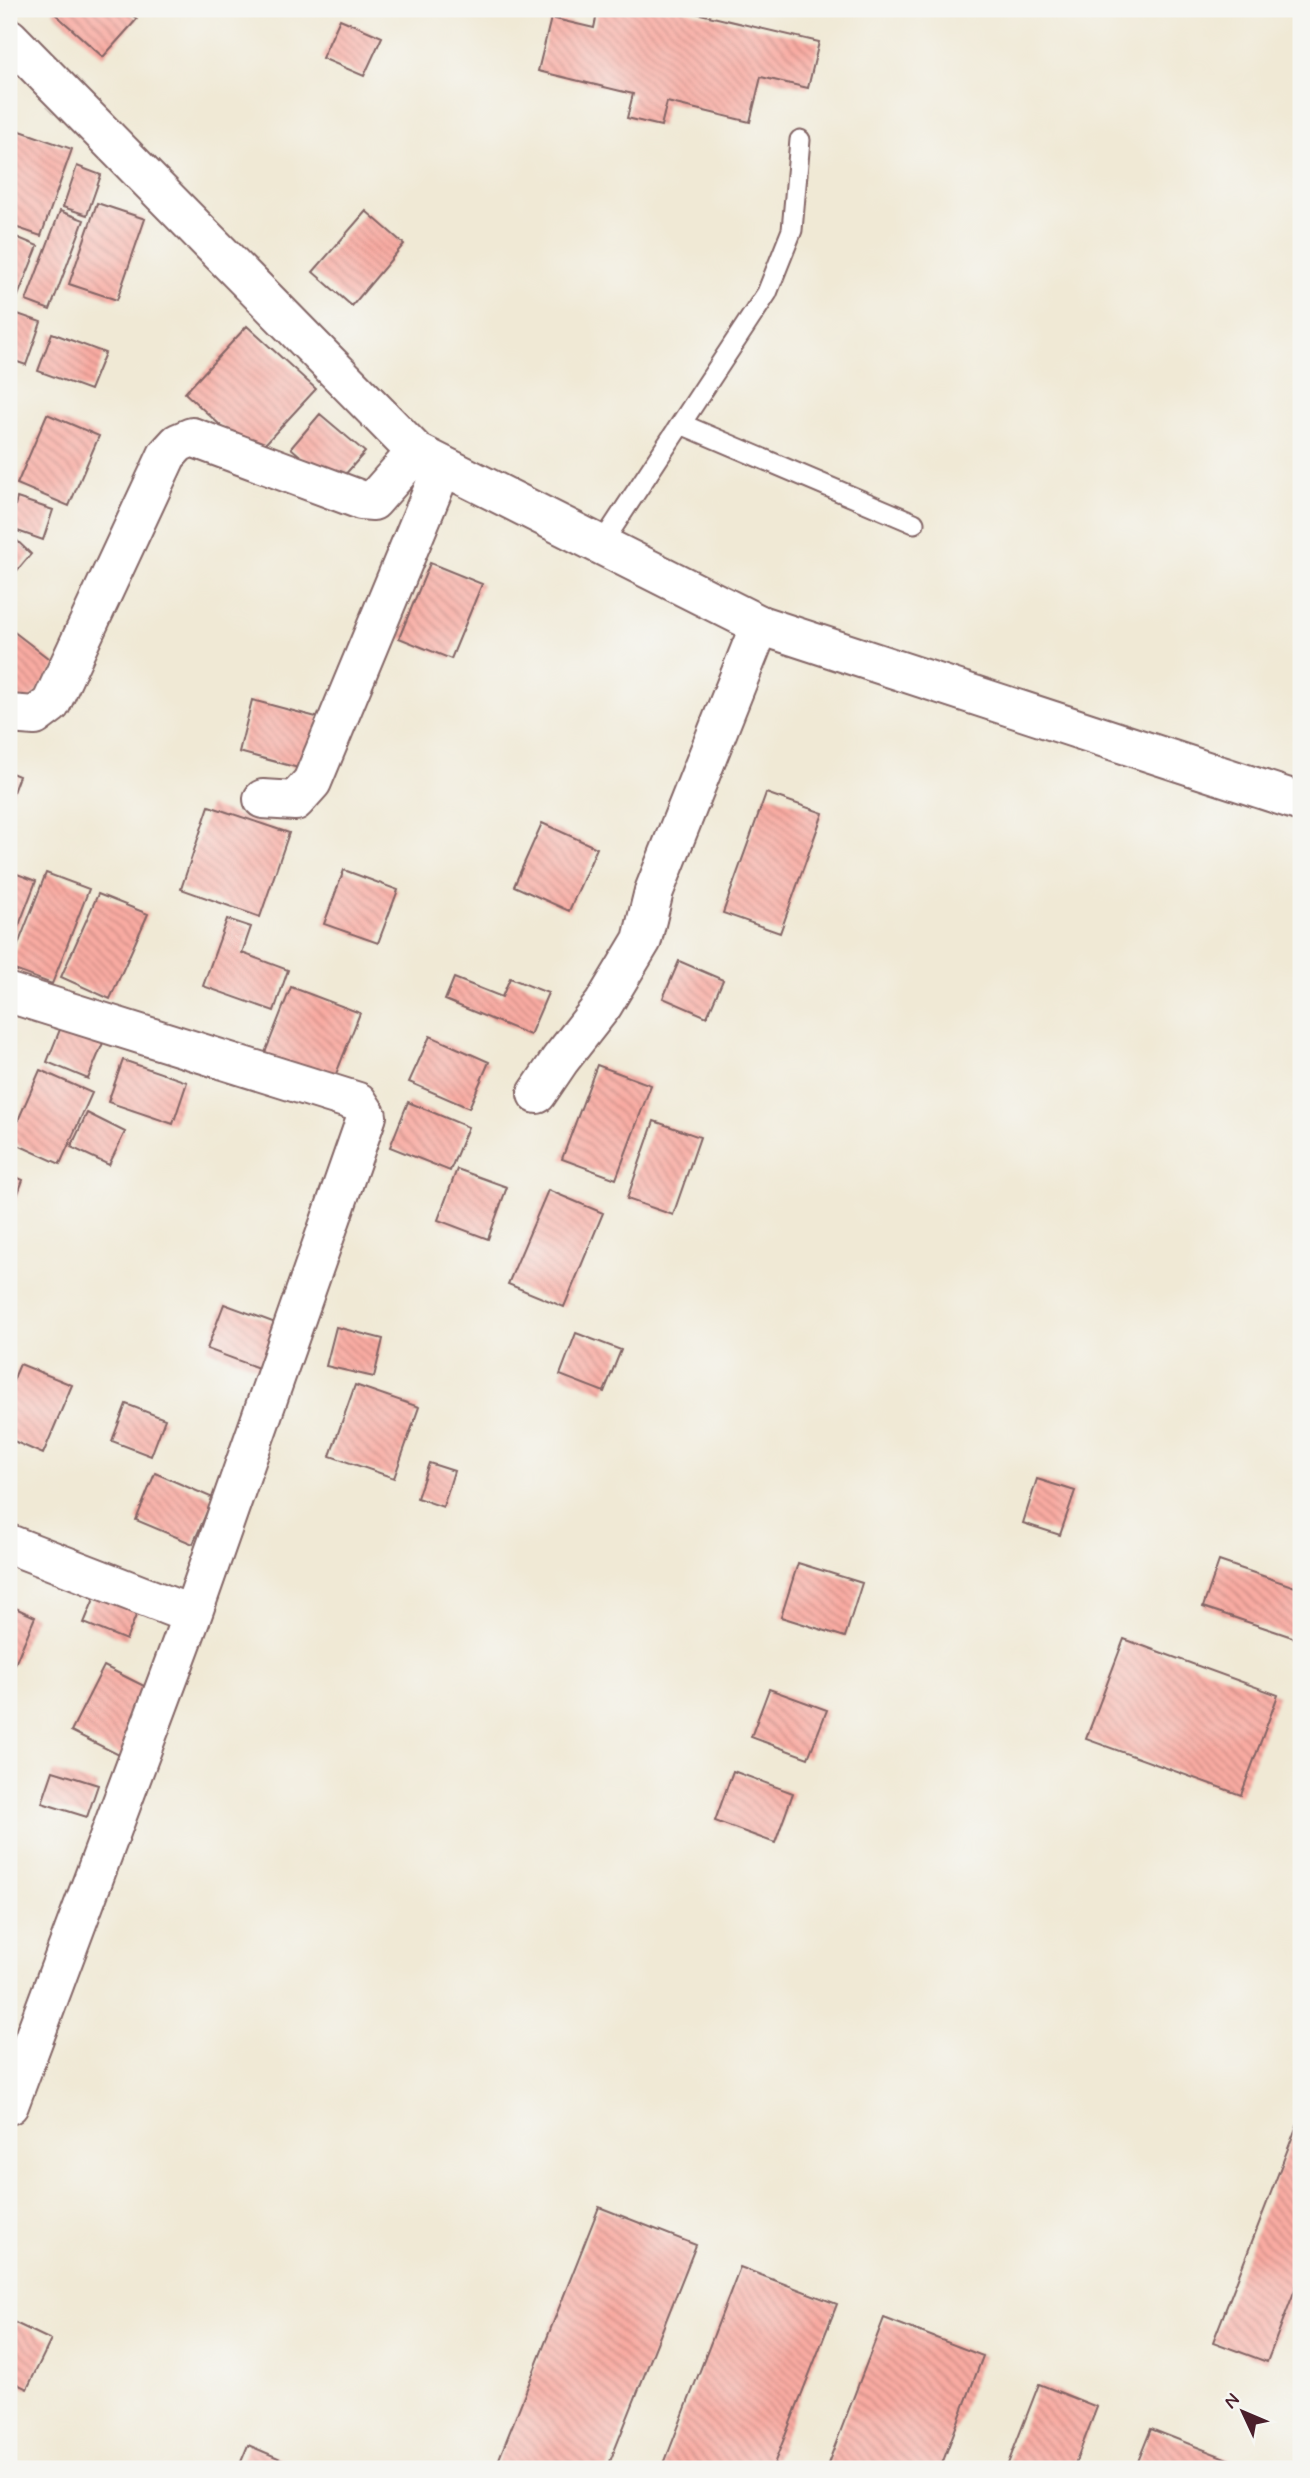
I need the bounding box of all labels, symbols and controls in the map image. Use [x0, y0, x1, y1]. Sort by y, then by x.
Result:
north arrow [1208, 2376, 1278, 2446]
text: N [1218, 2388, 1245, 2414]

